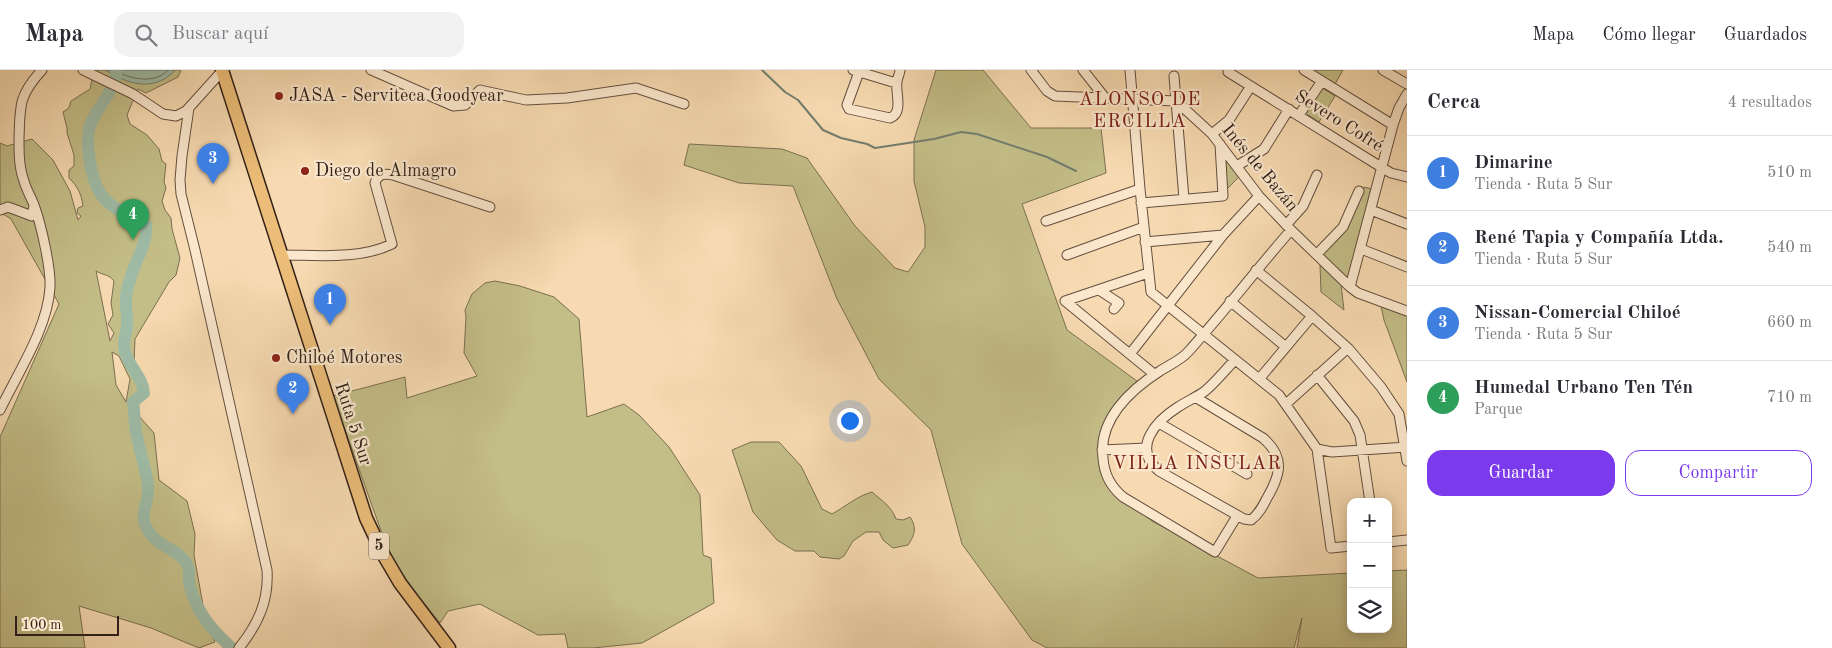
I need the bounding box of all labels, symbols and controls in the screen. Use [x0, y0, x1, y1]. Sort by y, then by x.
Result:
search box [114, 12, 464, 57]
icon: search [132, 21, 160, 49]
text: Mapa [25, 23, 84, 47]
text: Buscar aquí [172, 25, 268, 44]
text: Mapa [1532, 26, 1574, 44]
text: Cómo llegar [1602, 26, 1696, 44]
text: Guardados [1724, 26, 1807, 44]
place label: JASA - Serviteca Goodyear [289, 87, 504, 105]
street label: Severo Cofré [1292, 87, 1386, 155]
marker: JASA - Serviteca Goodyear [273, 90, 285, 102]
district label: ALONSO DE ERCILLA [1079, 91, 1201, 132]
text: Cerca [1427, 92, 1480, 113]
text: 4 resultados [1728, 95, 1812, 111]
street label: Inés de Bazán [1218, 121, 1302, 216]
pin: 3 [197, 143, 229, 184]
text: Dimarine [1474, 154, 1553, 173]
place label: Diego de Almagro [315, 162, 456, 180]
marker: Diego de Almagro [299, 165, 311, 177]
text: 1 [1438, 165, 1448, 181]
text: 510 m [1767, 165, 1812, 181]
text: Tienda · Ruta 5 Sur [1474, 177, 1612, 193]
pin: 4 [117, 199, 149, 240]
text: René Tapia y Compañía Ltda. [1474, 229, 1723, 248]
text: 2 [1438, 240, 1448, 256]
text: 540 m [1767, 240, 1812, 256]
text: Tienda · Ruta 5 Sur [1474, 252, 1612, 268]
pin: 1 [314, 284, 346, 325]
text: Nissan-Comercial Chiloé [1474, 304, 1681, 323]
text: 3 [1438, 315, 1448, 331]
text: 660 m [1767, 315, 1812, 331]
text: Tienda · Ruta 5 Sur [1474, 327, 1612, 343]
place label: Chiloé Motores [286, 349, 403, 367]
marker: Chiloé Motores [270, 352, 282, 364]
pin: 2 [277, 373, 309, 414]
text: Humedal Urbano Ten Tén [1474, 379, 1693, 398]
street label: Ruta 5 Sur [331, 380, 375, 468]
text: 4 [1438, 390, 1448, 406]
text: 710 m [1767, 390, 1812, 406]
text: Parque [1474, 402, 1523, 418]
your location [837, 408, 863, 434]
button: Guardar [1427, 450, 1615, 496]
button: Compartir [1625, 450, 1812, 496]
district label: VILLA INSULAR [1112, 455, 1282, 474]
map controls [1347, 498, 1392, 633]
button: + [1347, 498, 1392, 543]
road number: 5 [369, 532, 389, 560]
button: − [1347, 543, 1392, 588]
button: layers [1347, 588, 1392, 633]
scale bar [15, 613, 119, 636]
text: 100 m [22, 618, 61, 632]

